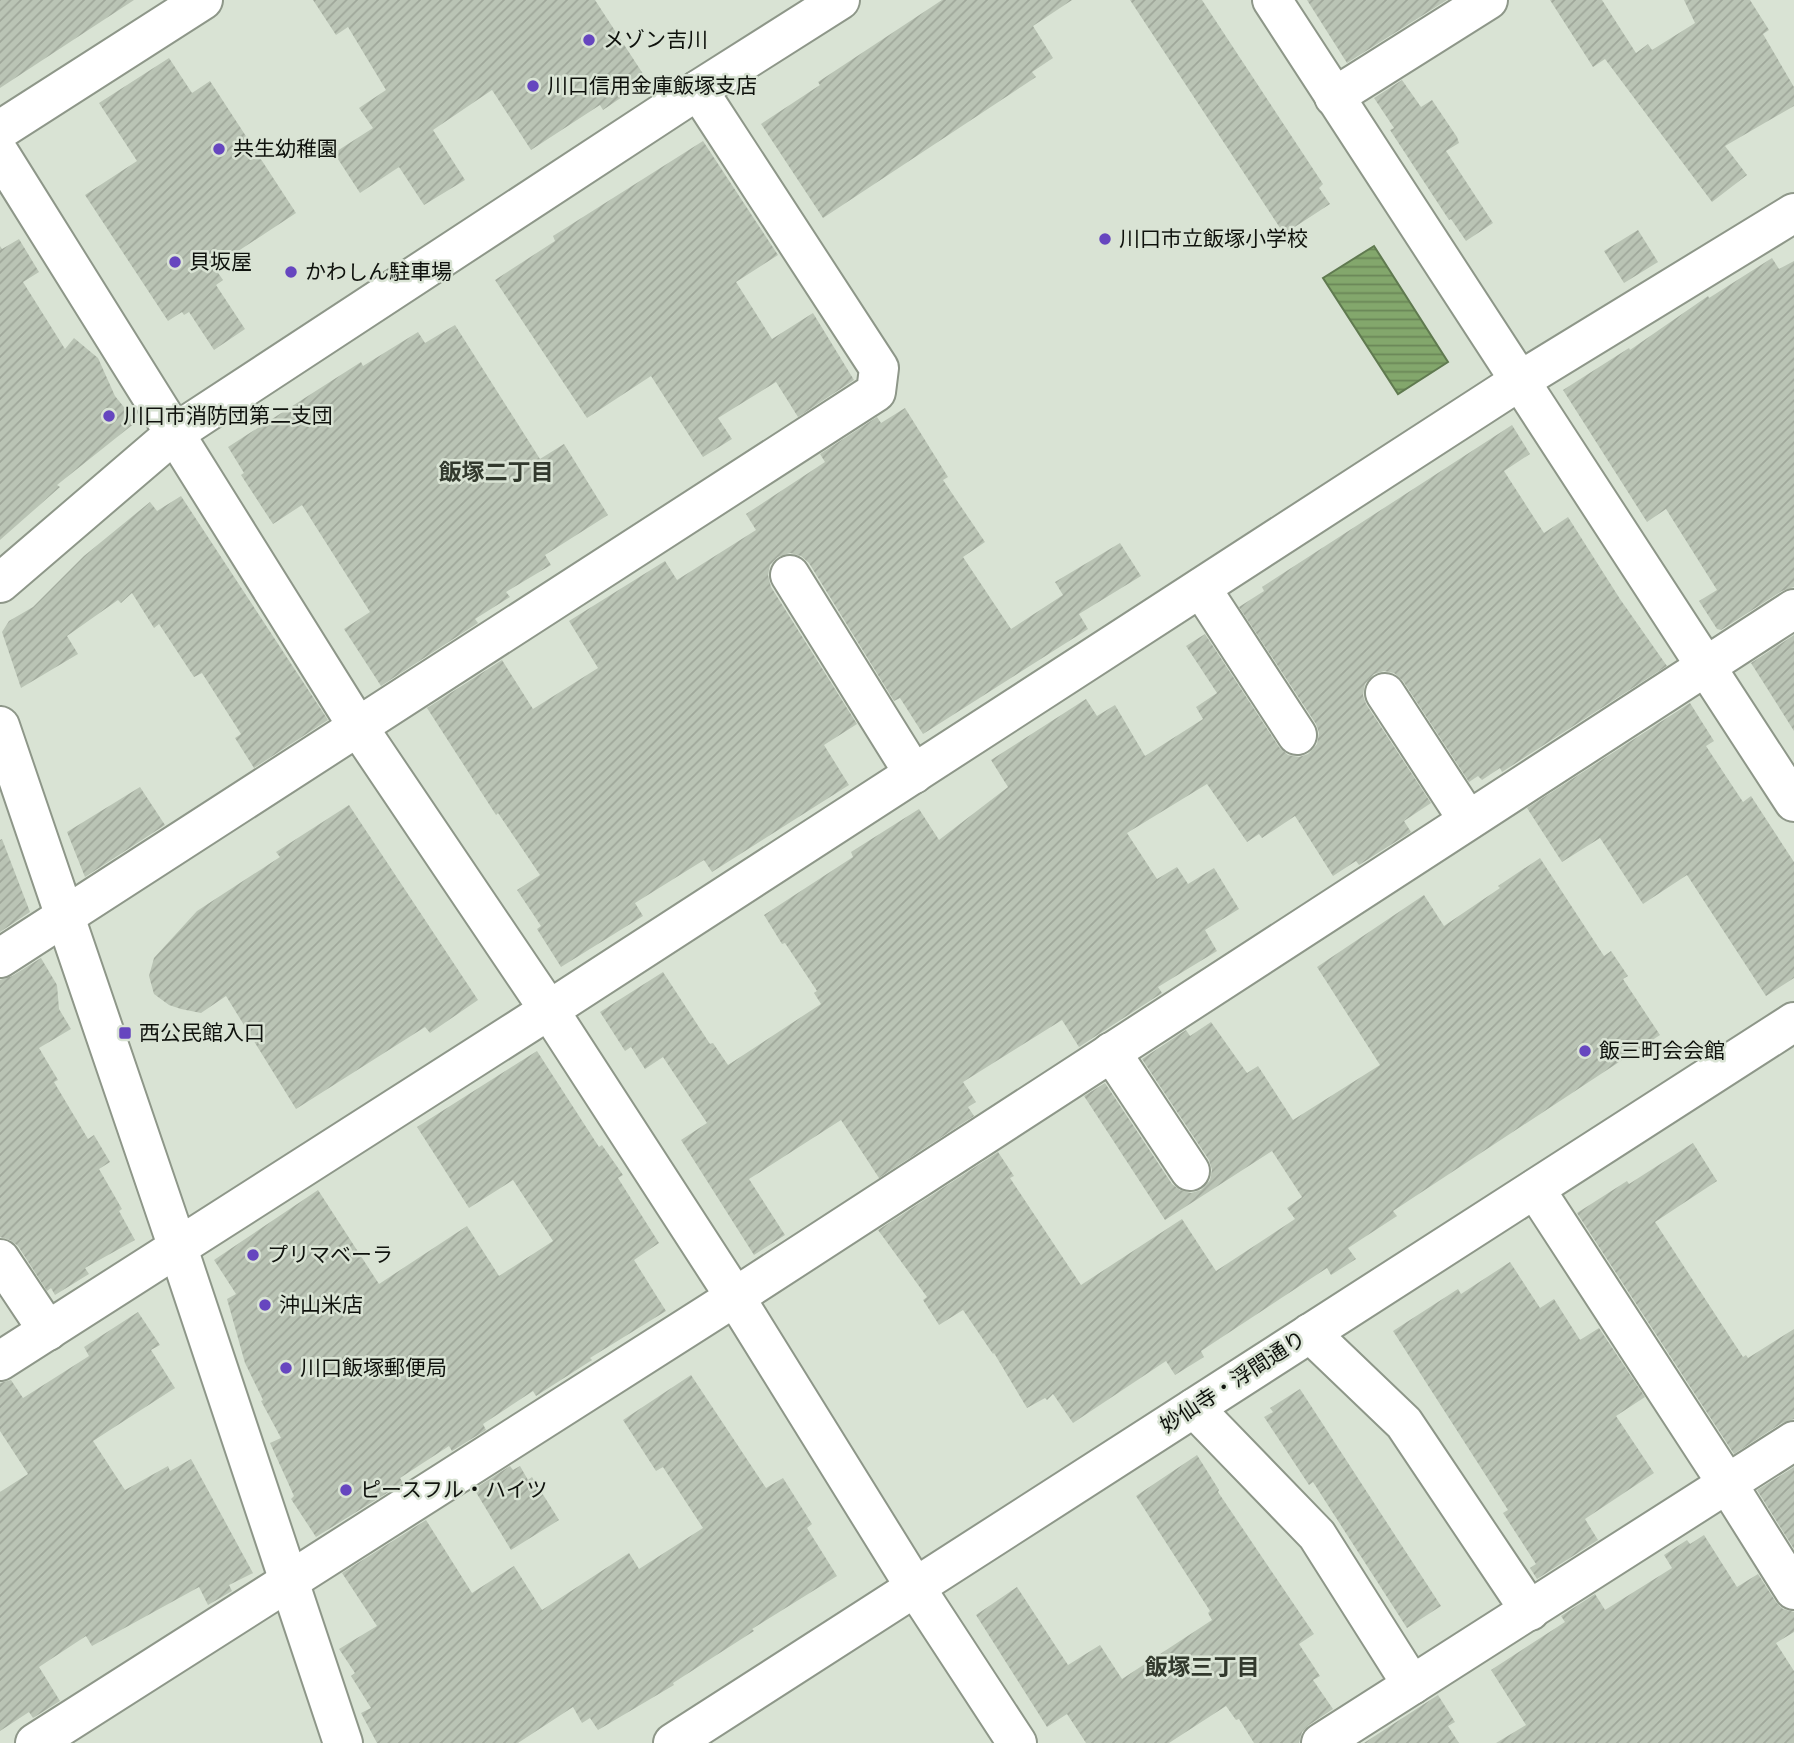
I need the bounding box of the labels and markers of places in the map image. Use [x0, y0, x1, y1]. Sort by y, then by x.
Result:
place label: メゾン吉川 [603, 26, 708, 53]
marker: メゾン吉川 [581, 32, 597, 48]
place label: 川口信用金庫飯塚支店 [547, 72, 757, 99]
marker: 川口信用金庫飯塚支店 [525, 78, 541, 94]
place label: 共生幼稚園 [233, 135, 338, 162]
marker: 共生幼稚園 [211, 141, 227, 157]
place label: 川口市立飯塚小学校 [1119, 225, 1308, 252]
marker: 川口市立飯塚小学校 [1097, 231, 1113, 247]
place label: 貝坂屋 [189, 248, 252, 275]
marker: 貝坂屋 [167, 254, 183, 270]
place label: かわしん駐車場 [305, 258, 452, 285]
marker: かわしん駐車場 [283, 264, 299, 280]
place label: 川口市消防団第二支団 [123, 402, 333, 429]
marker: 川口市消防団第二支団 [101, 408, 117, 424]
place label: 西公民館入口 [139, 1019, 265, 1046]
marker: 西公民館入口 [117, 1025, 133, 1041]
place label: 飯三町会会館 [1599, 1037, 1725, 1064]
marker: 飯三町会会館 [1577, 1043, 1593, 1059]
place label: プリマベーラ [267, 1241, 393, 1268]
marker: プリマベーラ [245, 1247, 261, 1263]
place label: 沖山米店 [279, 1291, 363, 1318]
marker: 沖山米店 [257, 1297, 273, 1313]
place label: 川口飯塚郵便局 [300, 1354, 447, 1381]
marker: 川口飯塚郵便局 [278, 1360, 294, 1376]
place label: ピースフル・ハイツ [360, 1476, 548, 1503]
marker: ピースフル・ハイツ [338, 1482, 354, 1498]

